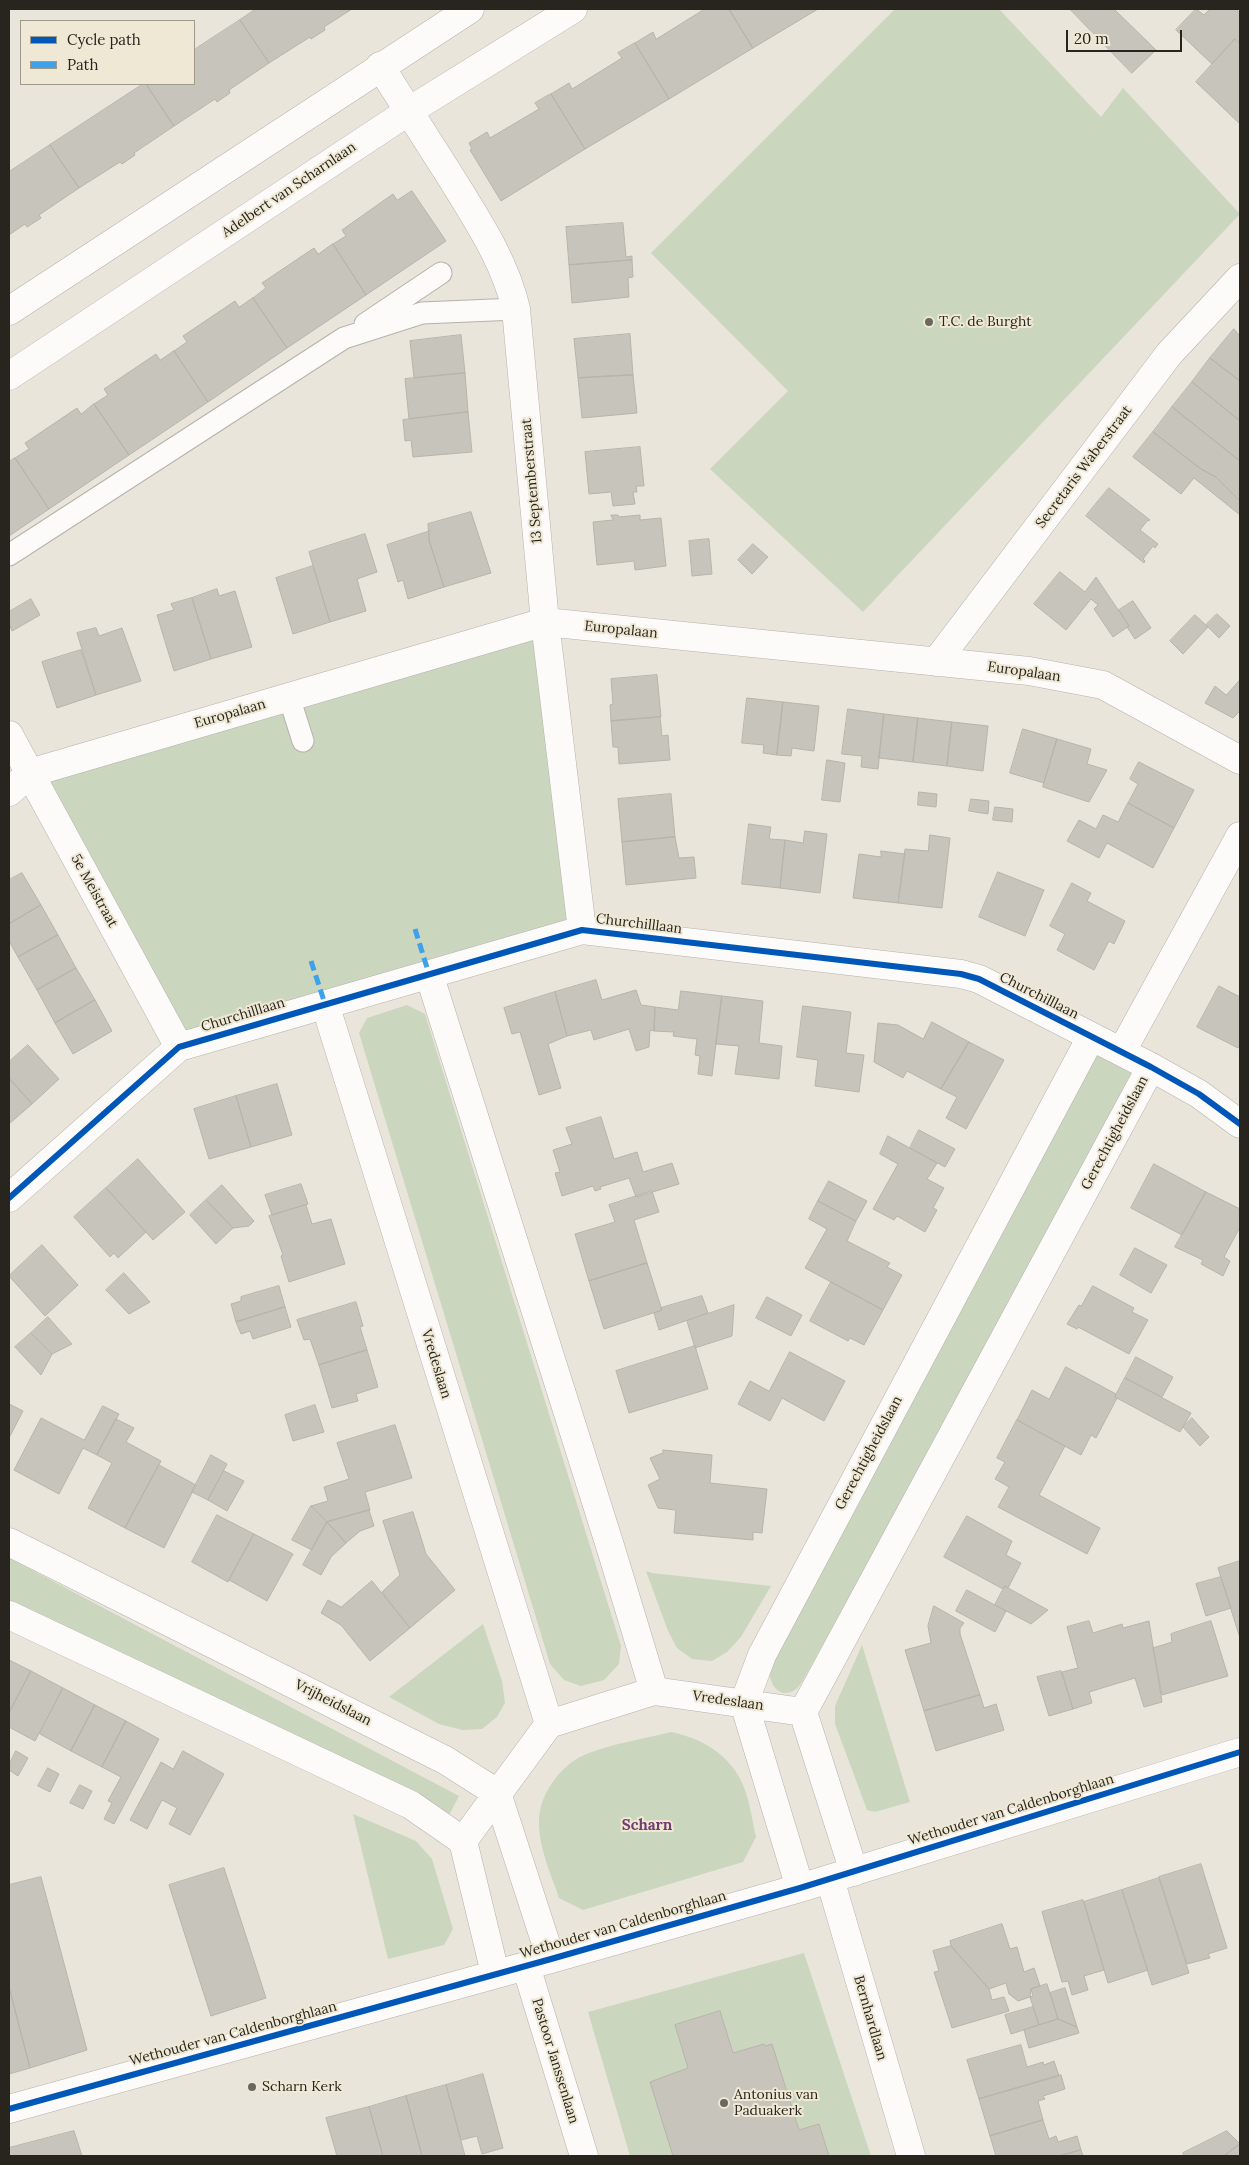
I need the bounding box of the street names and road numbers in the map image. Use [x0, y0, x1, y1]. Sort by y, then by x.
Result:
street label: Adelbert van Scharnlaan [219, 139, 359, 241]
street label: Secretaris Waberstraat [1032, 402, 1136, 532]
street label: 13 Septemberstraat [518, 418, 546, 544]
street label: Europalaan [584, 618, 658, 642]
street label: Europalaan [986, 659, 1062, 685]
street label: Europalaan [192, 696, 268, 732]
street label: 5e Meistraat [67, 852, 121, 930]
street label: Churchilllaan [595, 910, 683, 938]
street label: Churchilllaan [997, 969, 1081, 1023]
street label: Churchilllaan [199, 994, 287, 1036]
street label: Gerechtigheidslaan [1078, 1073, 1152, 1193]
street label: Vredeslaan [417, 1327, 455, 1401]
street label: Gerechtigheidslaan [832, 1393, 906, 1513]
street label: Vrijheidslaan [292, 1676, 374, 1730]
street label: Vredeslaan [691, 1688, 765, 1714]
street label: Wethouder van Caldenborghlaan [906, 1771, 1116, 1849]
street label: Wethouder van Caldenborghlaan [518, 1887, 728, 1963]
street label: Bernhardlaan [850, 1974, 890, 2062]
street label: Pastoor Janssenlaan [528, 1996, 582, 2126]
street label: Wethouder van Caldenborghlaan [127, 1998, 339, 2070]

